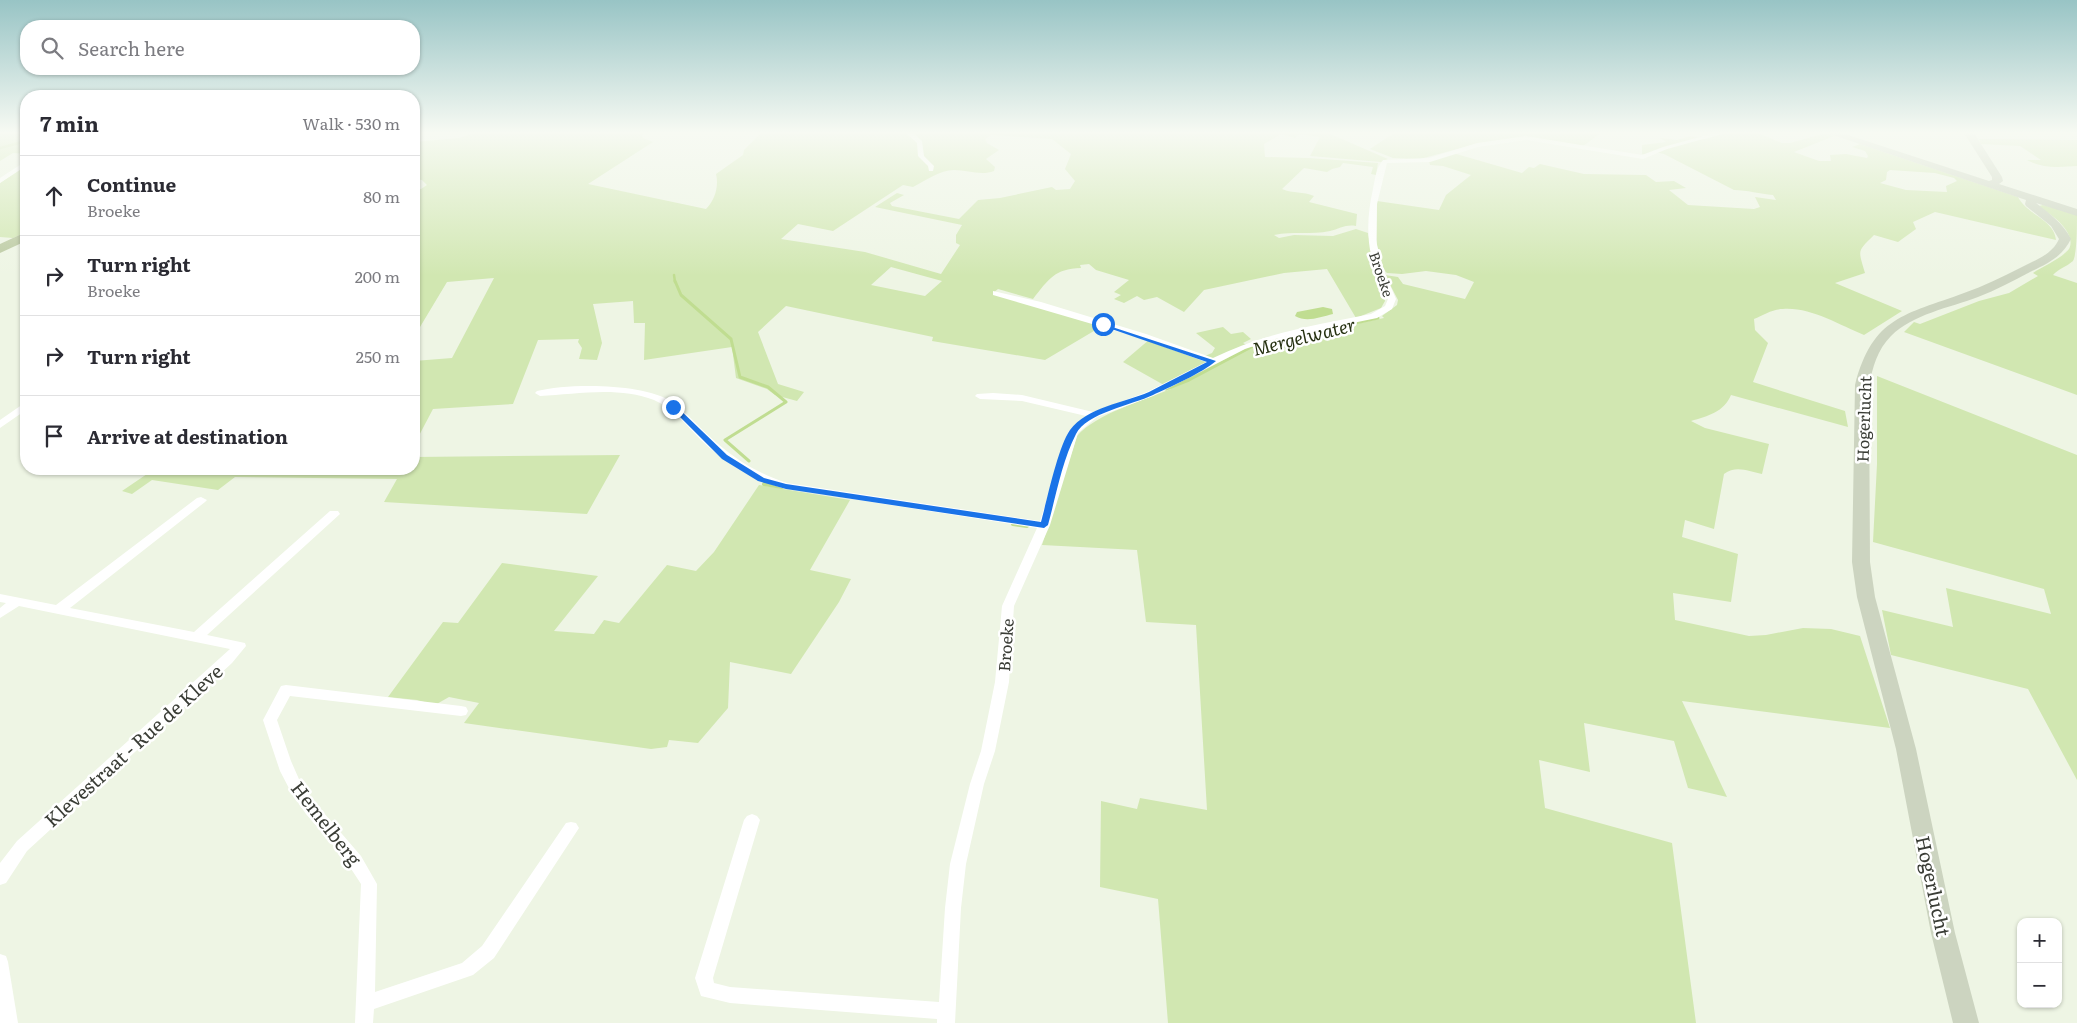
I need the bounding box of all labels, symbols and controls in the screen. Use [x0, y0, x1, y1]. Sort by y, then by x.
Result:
search box [20, 20, 420, 75]
icon: search [38, 34, 66, 62]
text: Search here [78, 34, 185, 62]
text: 7 min [40, 107, 99, 138]
text: Walk · 530 m [303, 111, 400, 135]
text: Continue [87, 170, 176, 198]
icon: ahead [40, 182, 68, 210]
text: 80 m [363, 184, 400, 208]
text: Broeke [87, 198, 140, 222]
street label: Broeke [1365, 249, 1399, 299]
text: Turn right [87, 250, 191, 278]
icon: right [40, 262, 68, 290]
text: 200 m [355, 264, 400, 288]
text: Broeke [87, 278, 140, 302]
water label: Mergelwater [1250, 310, 1358, 362]
route start [1092, 313, 1115, 336]
icon: right [40, 342, 68, 370]
text: Turn right [87, 342, 191, 370]
text: 250 m [356, 344, 400, 368]
street label: Hogerlucht [1850, 375, 1877, 463]
route end [662, 396, 685, 419]
icon: arrive [40, 422, 68, 450]
text: Arrive at destination [87, 422, 288, 450]
street label: Broeke [991, 618, 1019, 672]
street label: Klevestraat - Rue de Kleve [38, 657, 228, 833]
street label: Hemelberg [285, 775, 369, 872]
street label: Hogerlucht [1910, 833, 1958, 939]
map controls [2017, 918, 2062, 1008]
button: + [2017, 918, 2062, 963]
button: − [2017, 963, 2062, 1008]

